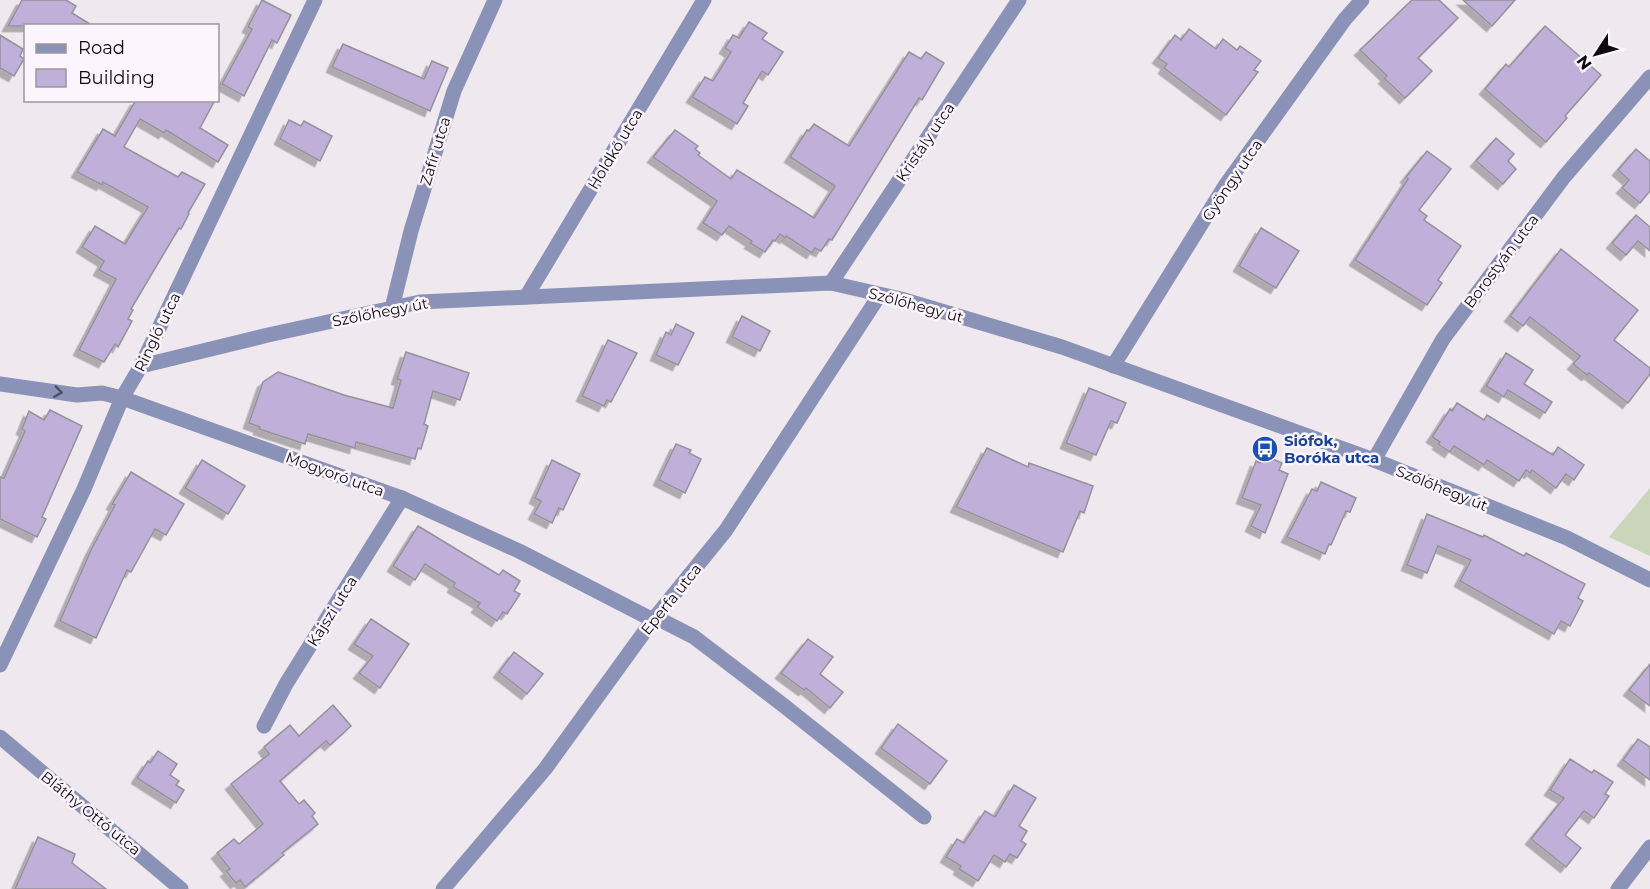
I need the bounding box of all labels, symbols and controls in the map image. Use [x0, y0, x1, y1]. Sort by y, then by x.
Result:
legend [24, 24, 219, 102]
north arrow [1566, 24, 1626, 84]
text: Road [78, 37, 125, 59]
text: N [1573, 52, 1596, 73]
text: Building [78, 67, 155, 89]
street label: Kristály utca [892, 99, 958, 185]
street label: Holdkő utca [583, 105, 647, 193]
street label: Zafír utca [416, 114, 454, 188]
street label: Gyöngy utca [1198, 136, 1266, 224]
street label: Borostyán utca [1459, 210, 1543, 312]
street label: Szőlőhegy út [867, 283, 965, 327]
street label: Ringló utca [130, 289, 184, 375]
street label: Szőlőhegy út [330, 293, 430, 331]
one-way arrow [53, 386, 62, 398]
place label: Siófok, Boróka utca [1284, 431, 1379, 467]
bus stop icon: Siófok, Boróka utca [1250, 434, 1280, 464]
street label: Mogyoró utca [283, 447, 387, 501]
street label: Szőlőhegy út [1393, 461, 1491, 515]
street label: Eperfa utca [636, 560, 706, 638]
street label: Kajszi utca [303, 572, 361, 650]
street label: Bláthy Ottó utca [37, 767, 145, 859]

